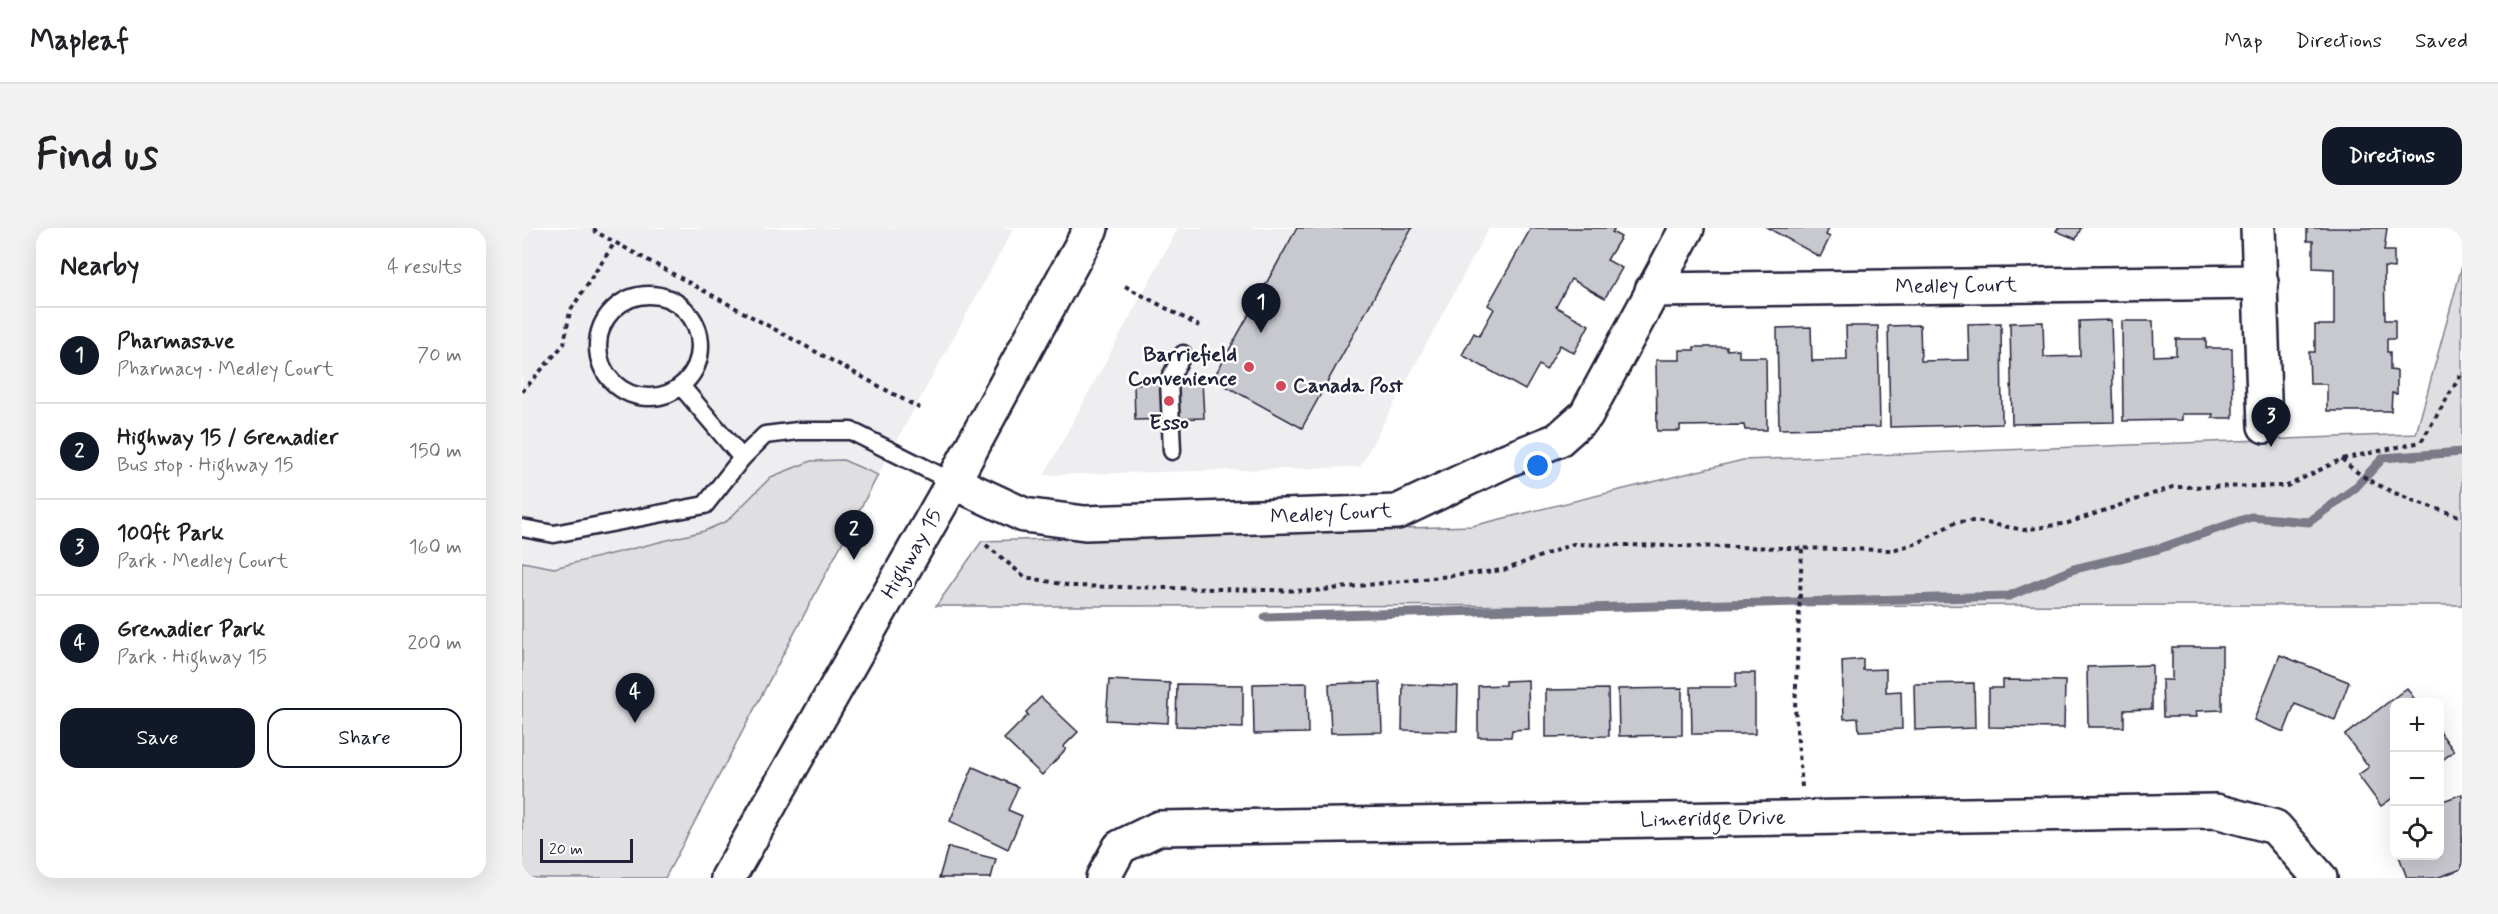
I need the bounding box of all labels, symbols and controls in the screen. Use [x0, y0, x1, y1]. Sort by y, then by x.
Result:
text: Mapleaf [30, 23, 129, 60]
text: Map [2224, 27, 2263, 55]
text: Directions [2296, 27, 2382, 55]
text: Saved [2415, 27, 2468, 55]
button: Directions [2322, 127, 2462, 185]
text: Find us [36, 129, 158, 184]
text: Nearby [60, 250, 139, 284]
text: 4 results [387, 254, 462, 281]
street label: Medley Court [1895, 271, 2018, 301]
pin: 1 [1242, 284, 1280, 333]
text: Pharmasave [117, 328, 235, 356]
place label: Barriefield Convenience [1128, 341, 1237, 393]
text: 1 [75, 342, 84, 369]
text: 70 m [417, 342, 462, 369]
text: Pharmacy · Medley Court [117, 356, 334, 383]
marker: Barriefield Convenience [1242, 360, 1256, 374]
place label: Canada Post [1293, 372, 1403, 400]
marker: Canada Post [1274, 379, 1288, 393]
marker: Esso [1162, 394, 1176, 408]
pin: 3 [2252, 398, 2290, 447]
place label: Esso [1149, 409, 1189, 437]
text: Highway 15 / Grenadier [117, 424, 338, 452]
text: 2 [75, 438, 84, 465]
text: 150 m [409, 438, 462, 465]
your location [1523, 451, 1552, 480]
text: Bus stop · Highway 15 [117, 452, 293, 479]
street label: Medley Court [1269, 497, 1393, 531]
street label: Highway 15 [875, 504, 951, 605]
pin: 2 [834, 510, 874, 560]
text: 100ft Park [117, 520, 224, 548]
text: 3 [75, 534, 84, 561]
text: 160 m [409, 534, 462, 561]
text: Park · Medley Court [117, 548, 288, 575]
text: Grenadier Park [117, 616, 265, 644]
text: 4 [74, 630, 85, 657]
text: 200 m [407, 630, 462, 657]
text: Park · Highway 15 [117, 644, 267, 671]
pin: 4 [616, 674, 654, 723]
map controls [2390, 698, 2444, 860]
button: + [2390, 698, 2444, 752]
button: Save [60, 708, 255, 768]
button: Share [267, 708, 462, 768]
button: − [2390, 752, 2444, 806]
street label: Limeridge Drive [1640, 804, 1786, 836]
button: locate [2390, 806, 2444, 860]
scale bar [540, 836, 633, 864]
text: 20 m [549, 839, 583, 860]

